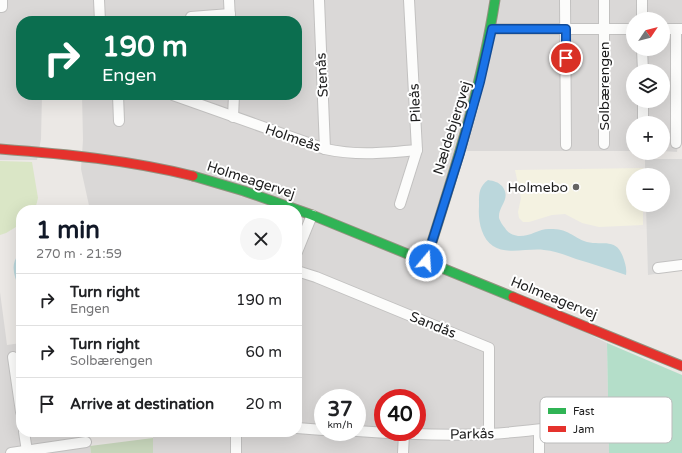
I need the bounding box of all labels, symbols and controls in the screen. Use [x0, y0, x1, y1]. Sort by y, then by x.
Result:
north arrow [626, 12, 670, 56]
map controls [626, 12, 670, 212]
text: 190 m [102, 30, 188, 64]
icon: right [36, 32, 88, 84]
pin [549, 41, 583, 75]
street label: Solbærengen [596, 41, 613, 131]
icon: arrive [555, 47, 577, 69]
street label: Stenås [312, 52, 332, 98]
text: Engen [102, 64, 157, 86]
button: layers [626, 64, 670, 108]
street label: Nældebjergvej [430, 79, 474, 177]
street label: Pileås [405, 83, 425, 123]
button: + [626, 116, 670, 160]
street label: Holmeås [263, 121, 323, 156]
street label: Holmeagervej [205, 158, 297, 202]
button: − [626, 168, 670, 212]
place label: Holmebo [508, 179, 568, 196]
marker: Holmebo [571, 182, 581, 192]
text: 1 min [36, 216, 100, 245]
button: close [240, 218, 282, 260]
position arrow [405, 240, 447, 282]
text: 270 m · 21:59 [36, 246, 122, 262]
street label: Holmeagervej [508, 273, 600, 323]
text: Turn right [70, 283, 140, 301]
icon: right [36, 289, 58, 311]
text: 190 m [236, 291, 282, 309]
text: Engen [70, 301, 110, 317]
street label: Sandås [407, 308, 459, 342]
text: Turn right [70, 335, 140, 353]
icon: right [36, 341, 58, 363]
text: 60 m [245, 343, 282, 361]
text: Solbærengen [70, 353, 153, 369]
speed limit sign: 40 [374, 389, 426, 441]
icon: arrive [36, 393, 58, 415]
text: Arrive at destination [70, 395, 214, 413]
text: 20 m [245, 395, 282, 413]
legend [540, 397, 672, 443]
text: 37 [327, 398, 353, 422]
text: Fast [573, 405, 594, 418]
text: km/h [327, 419, 353, 431]
text: Jam [573, 423, 594, 436]
street label: Parkås [450, 425, 495, 443]

